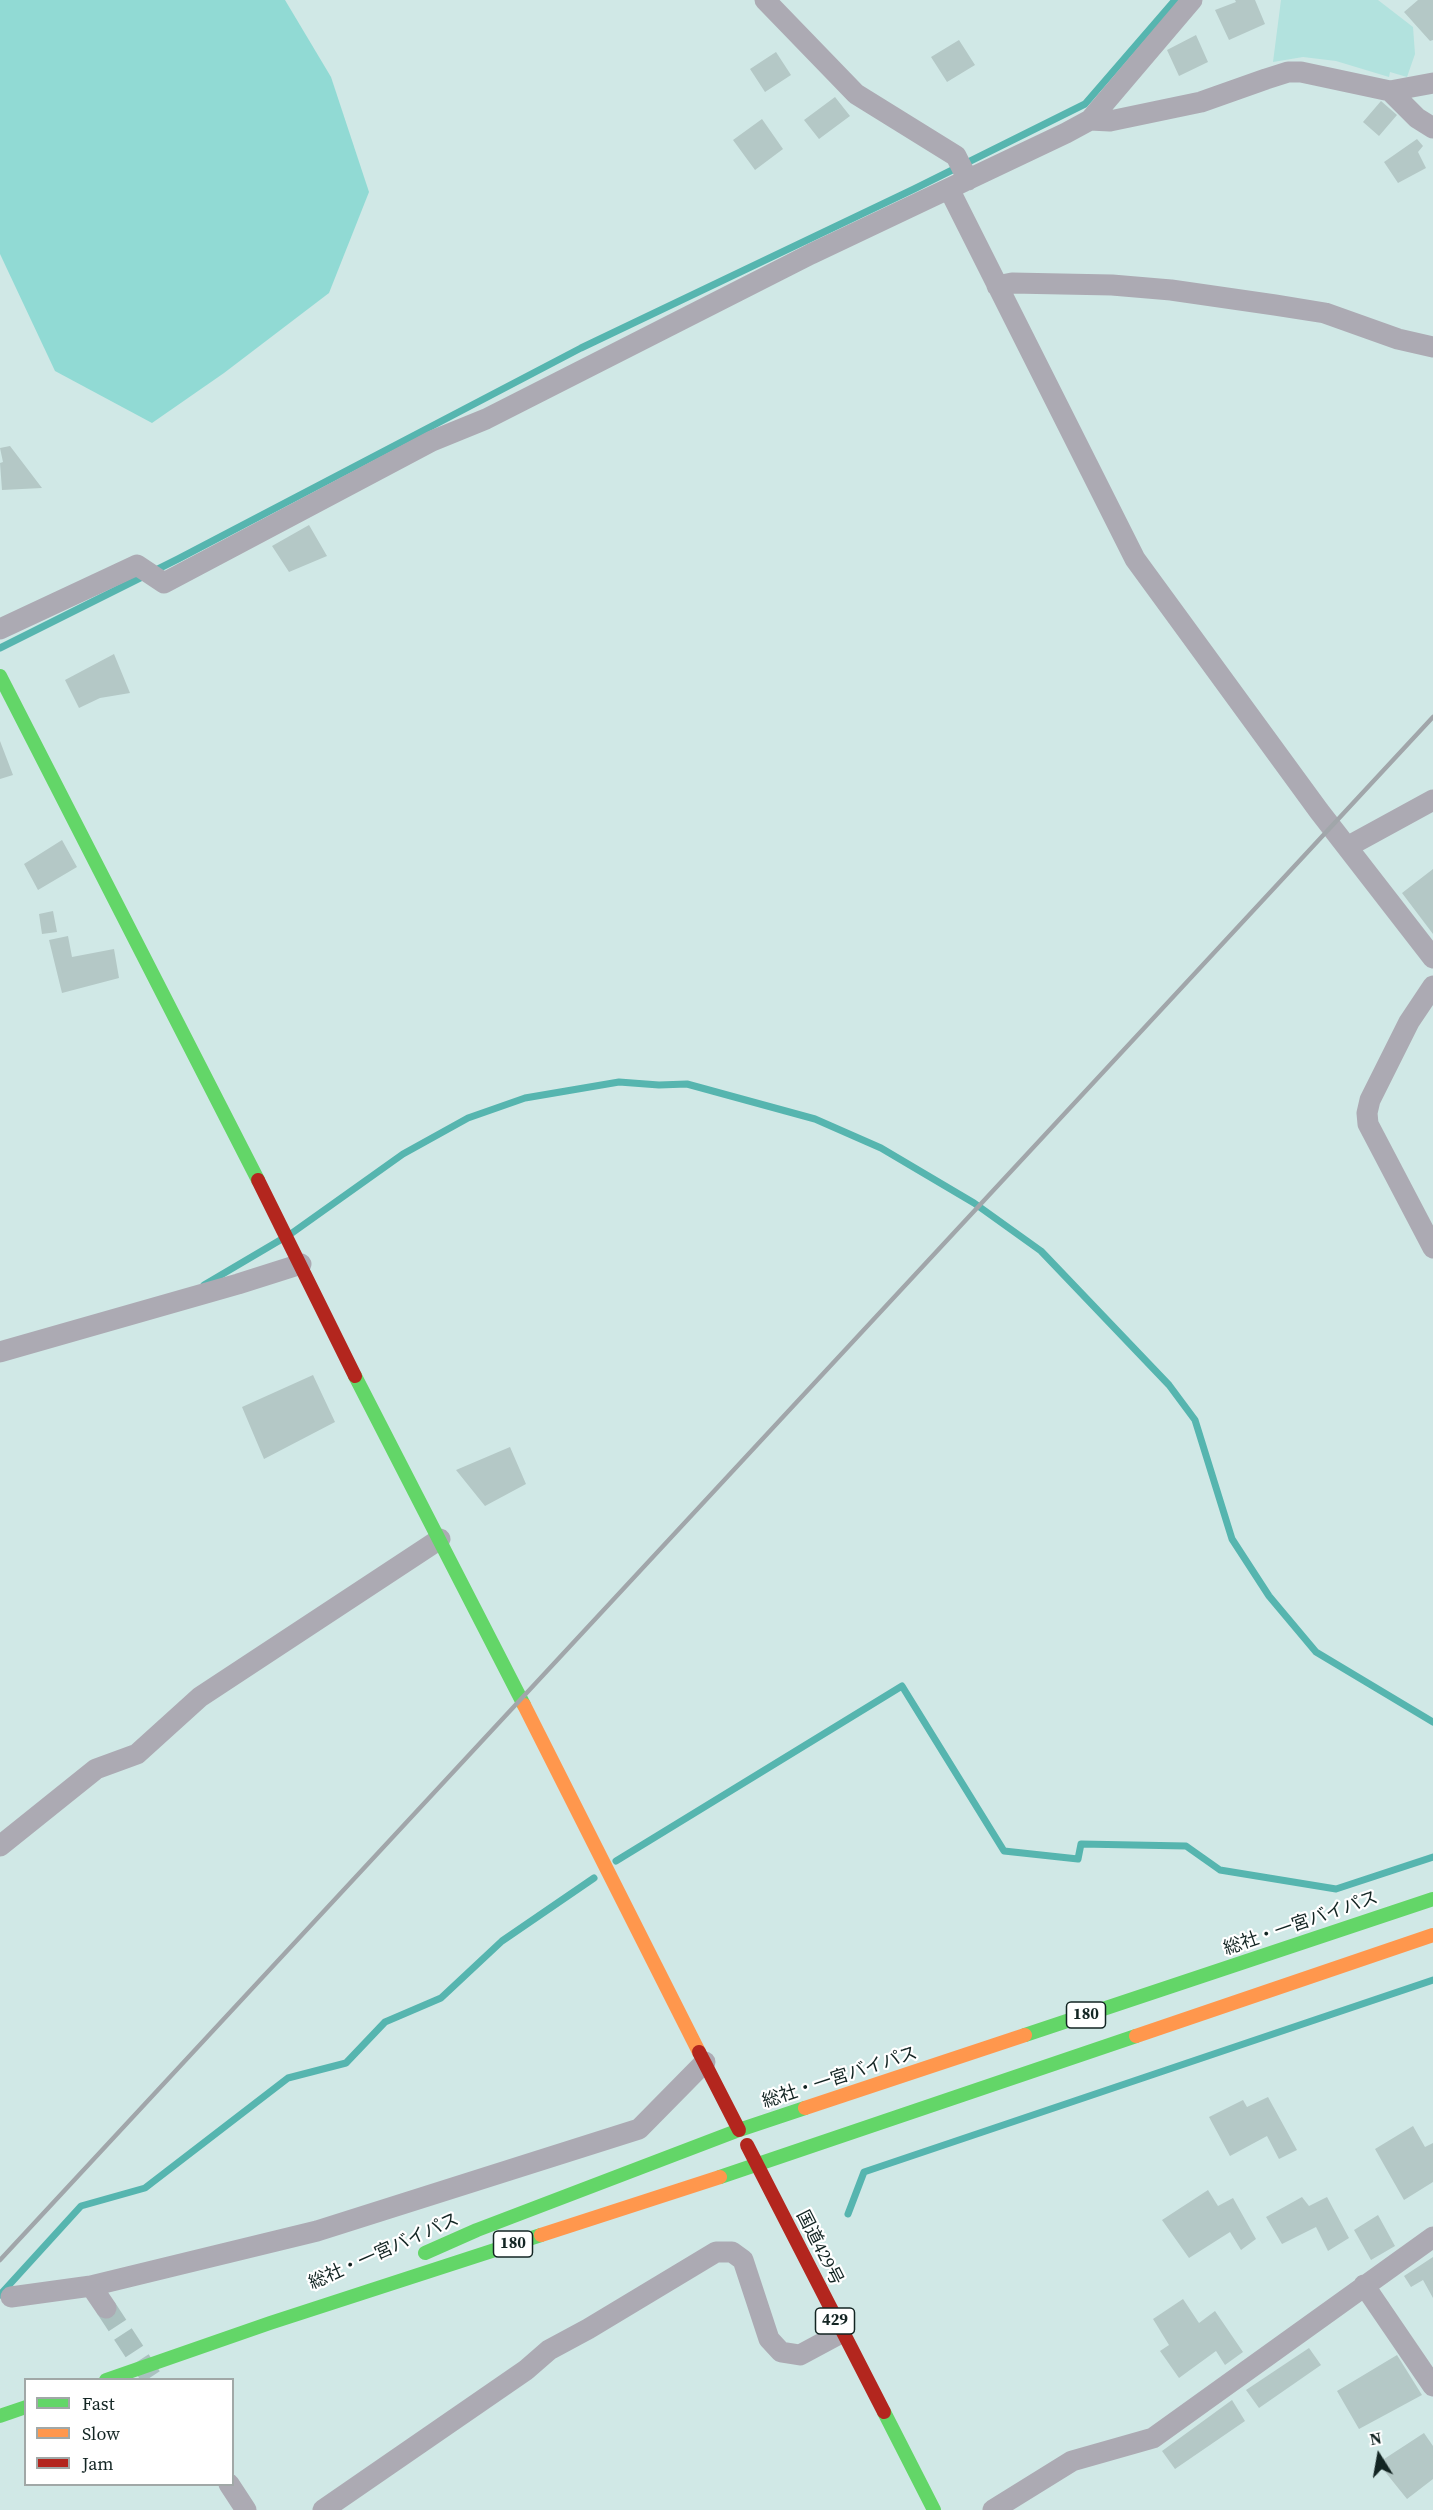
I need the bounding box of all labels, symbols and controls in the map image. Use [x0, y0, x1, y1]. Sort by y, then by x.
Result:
street label: 総社・一宮バイパス [1221, 1887, 1381, 1961]
road number: 180 [1066, 2002, 1106, 2028]
street label: 総社・一宮バイパス [760, 2043, 920, 2113]
street label: 国道429号 [791, 2207, 847, 2289]
street label: 総社・一宮バイパス [306, 2209, 462, 2295]
road number: 180 [494, 2231, 532, 2257]
road number: 429 [816, 2308, 854, 2334]
legend [24, 2378, 234, 2486]
text: Fast [82, 2391, 115, 2416]
text: Slow [82, 2421, 120, 2446]
north arrow [1349, 2426, 1409, 2486]
text: N [1368, 2426, 1383, 2450]
text: Jam [82, 2451, 114, 2476]

